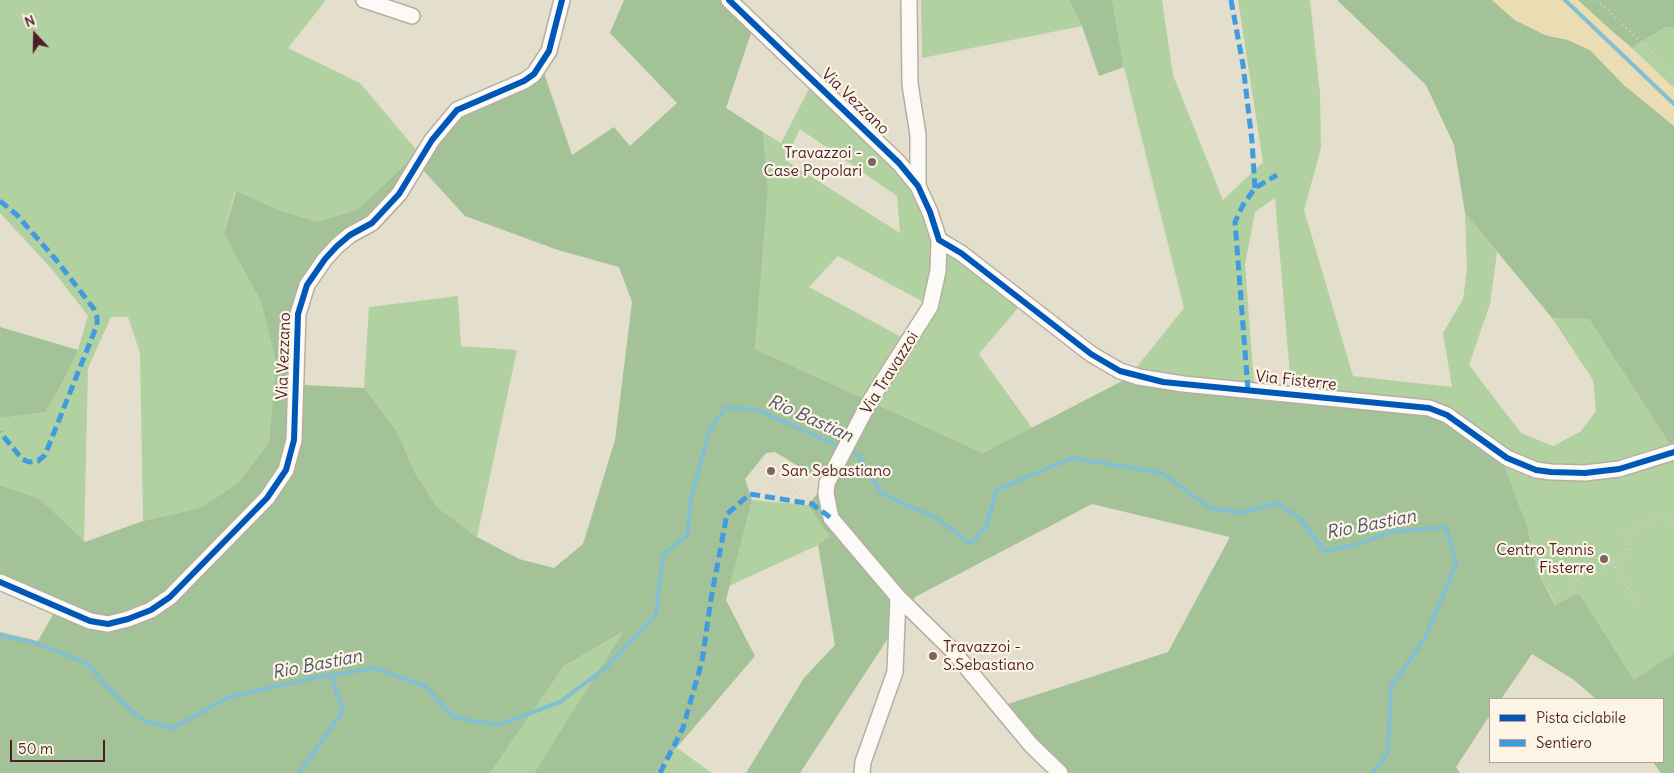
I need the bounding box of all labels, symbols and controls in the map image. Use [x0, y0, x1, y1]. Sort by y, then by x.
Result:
north arrow [10, 10, 60, 60]
text: N [22, 11, 37, 31]
street label: Via Vezzano [817, 65, 893, 139]
place label: Travazzoi - Case Popolari [764, 143, 862, 181]
marker: Travazzoi - Case Popolari [866, 156, 878, 168]
street label: Via Vezzano [273, 312, 295, 400]
street label: Via Travazzoi [857, 328, 923, 418]
street label: Via Fisterre [1254, 367, 1338, 395]
water label: Rio Bastian [764, 391, 856, 447]
place label: San Sebastiano [781, 461, 891, 481]
marker: San Sebastiano [765, 465, 777, 477]
water label: Rio Bastian [1324, 506, 1418, 544]
place label: Centro Tennis Fisterre [1496, 540, 1594, 578]
marker: Centro Tennis Fisterre [1598, 553, 1610, 565]
place label: Travazzoi - S.Sebastiano [943, 637, 1034, 675]
water label: Rio Bastian [270, 646, 364, 684]
marker: Travazzoi - S.Sebastiano [927, 650, 939, 662]
legend [1489, 698, 1664, 763]
text: Pista ciclabile [1536, 708, 1626, 727]
scale bar [12, 730, 108, 762]
text: Sentiero [1536, 733, 1592, 752]
text: 50 m [18, 739, 53, 758]

